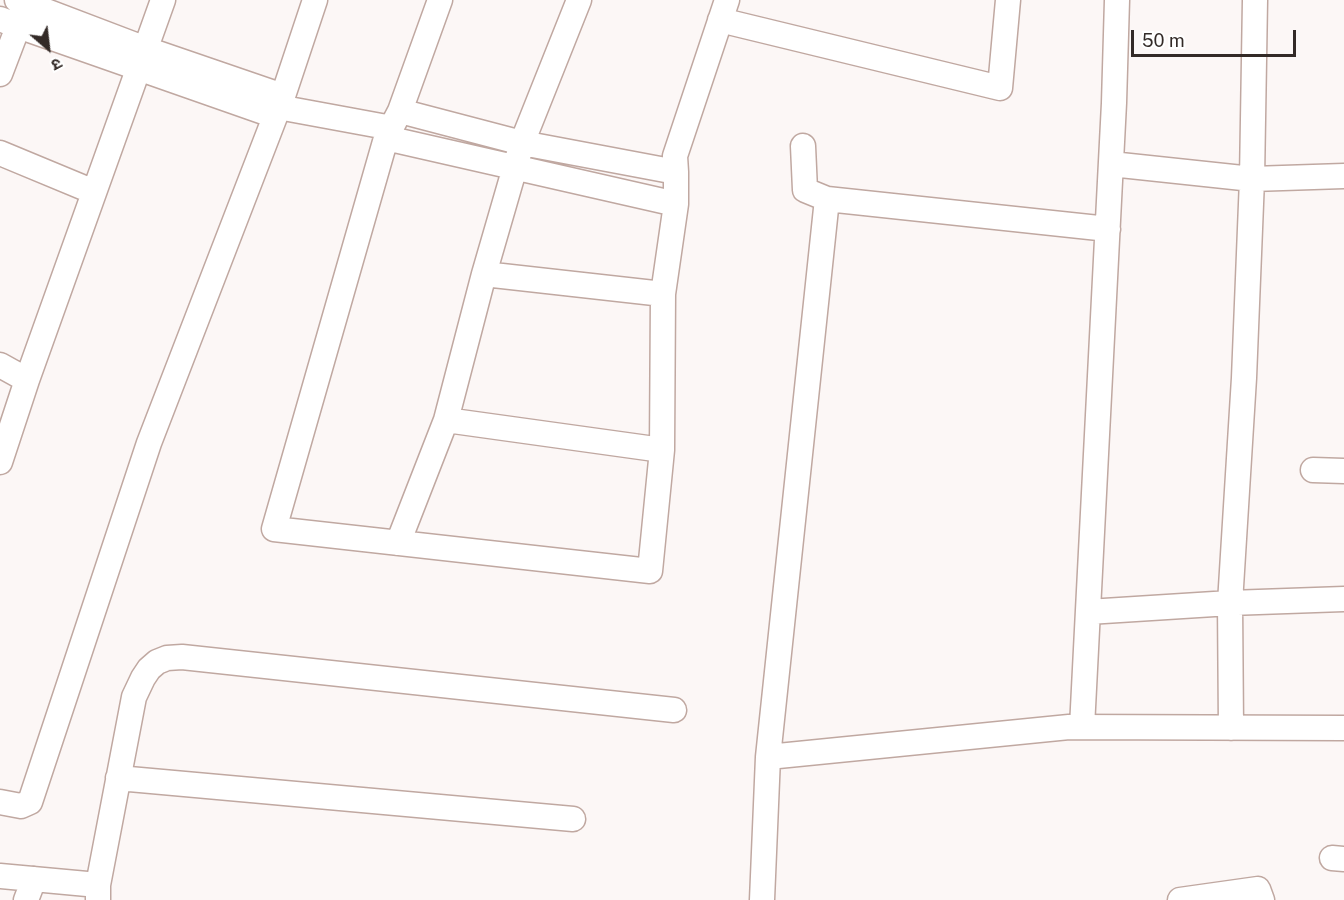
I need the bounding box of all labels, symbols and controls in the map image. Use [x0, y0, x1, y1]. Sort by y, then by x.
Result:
north arrow [18, 18, 78, 78]
scale bar [1134, 18, 1299, 56]
text: 50 m [1142, 30, 1185, 51]
text: उ [48, 54, 65, 75]

